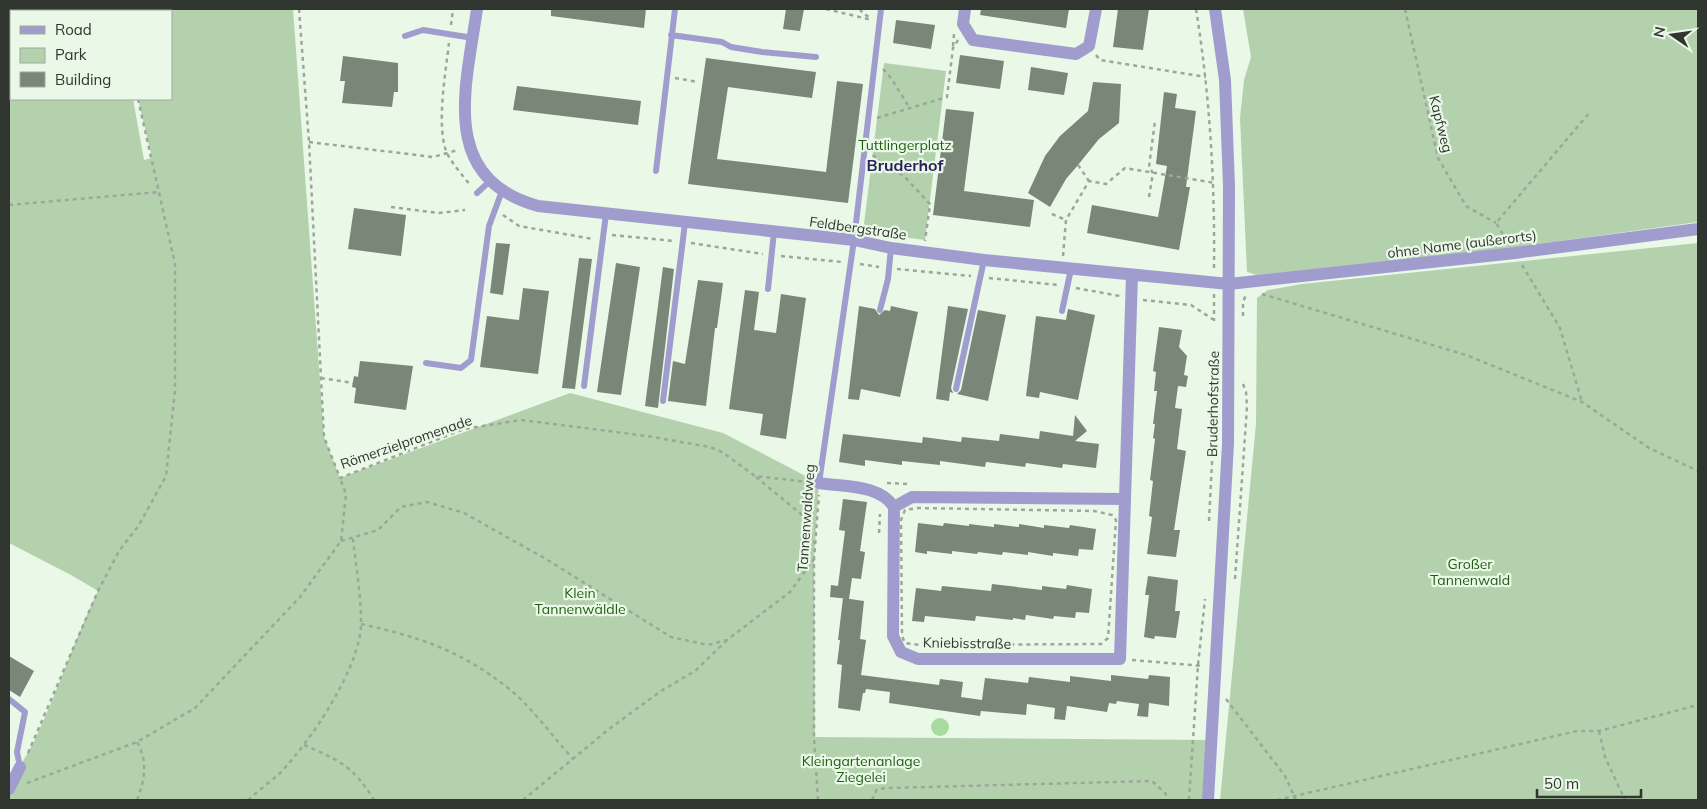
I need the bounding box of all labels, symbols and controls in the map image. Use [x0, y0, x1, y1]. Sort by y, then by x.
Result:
legend [10, 10, 172, 100]
north arrow [1647, 10, 1697, 60]
text: Road [55, 20, 92, 39]
text: N [1649, 25, 1669, 39]
text: Park [55, 45, 87, 64]
text: Building [55, 70, 111, 89]
street label: Kapfweg [1425, 94, 1457, 154]
park label: Tuttlingerplatz [858, 136, 952, 154]
district label: Bruderhof [867, 155, 944, 175]
street label: Feldbergstraße [808, 212, 908, 244]
street label: ohne Name (außerorts) [1386, 226, 1538, 262]
street label: Bruderhofstraße [1203, 351, 1223, 457]
street label: Römerzielpromenade [338, 411, 474, 473]
street label: Tannenwaldweg [793, 463, 819, 573]
park label: Großer Tannenwald [1430, 555, 1510, 589]
park label: Klein Tannenwäldle [534, 584, 626, 618]
street label: Kniebisstraße [923, 633, 1011, 653]
park label: Kleingartenanlage Ziegelei [802, 752, 920, 786]
scale bar [1537, 766, 1641, 798]
text: 50 m [1544, 774, 1579, 793]

